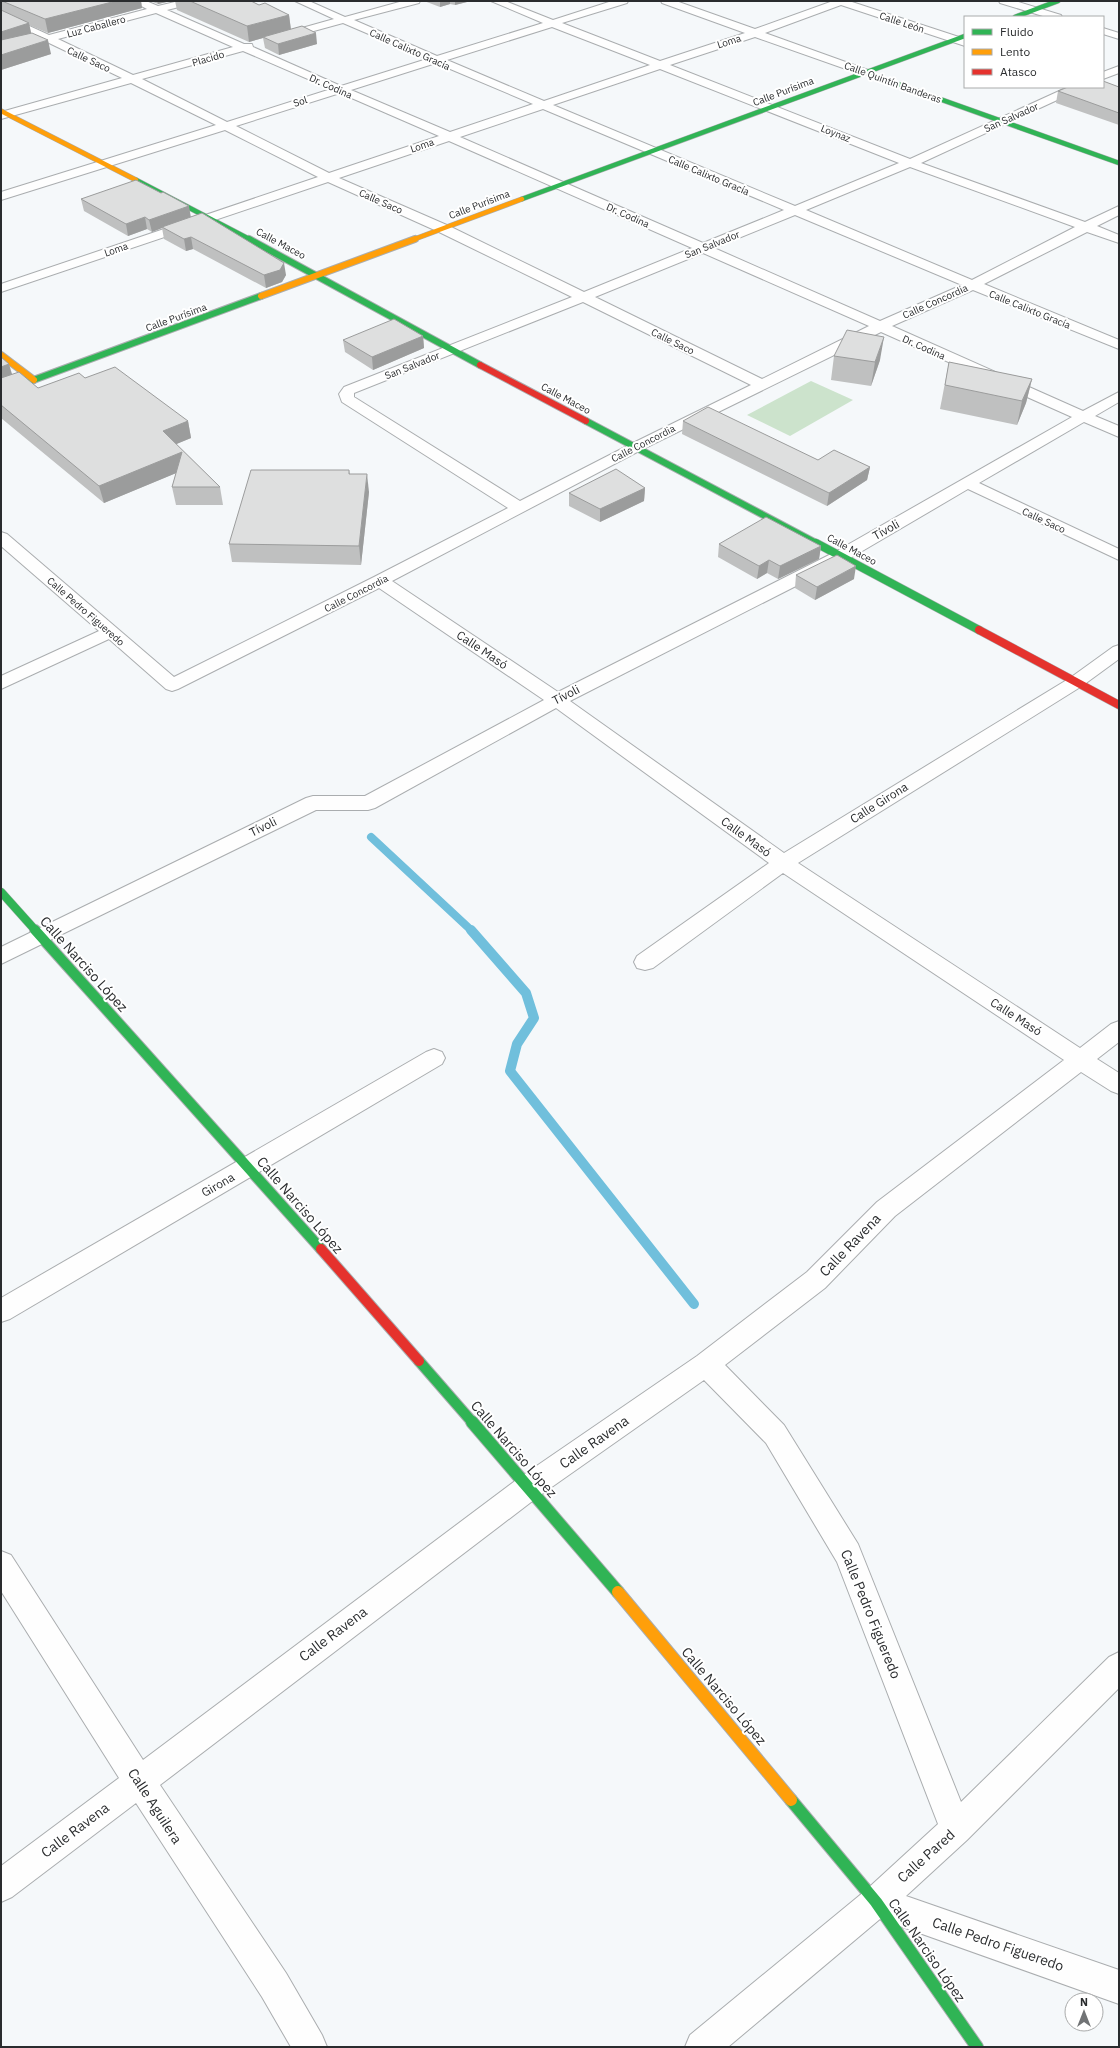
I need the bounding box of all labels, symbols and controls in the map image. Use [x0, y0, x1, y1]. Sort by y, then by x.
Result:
street label: Calle León [878, 9, 926, 36]
street label: Luz Caballero [65, 12, 127, 41]
legend [964, 16, 1104, 88]
text: Fluido [1000, 24, 1034, 39]
street label: Calle Calixto Gracía [367, 26, 453, 73]
street label: Loma [715, 31, 743, 51]
street label: Calle Saco [65, 44, 113, 75]
text: Lento [1000, 44, 1030, 59]
street label: Placido [190, 48, 226, 69]
street label: Calle Quintín Banderas [842, 59, 943, 106]
text: Atasco [1000, 64, 1037, 79]
street label: Dr. Codina [307, 71, 355, 102]
street label: Calle Purísima [751, 74, 816, 109]
street label: Sol [291, 93, 309, 110]
street label: San Salvador [982, 100, 1041, 135]
street label: Loynaz [819, 122, 853, 145]
street label: Loma [408, 135, 437, 156]
street label: Calle Calixto Gracía [666, 153, 752, 199]
street label: Calle Saco [357, 186, 405, 217]
street label: Calle Purísima [447, 187, 512, 222]
street label: Dr. Codina [604, 200, 652, 231]
street label: Calle Maceo [254, 225, 308, 262]
street label: San Salvador [683, 227, 742, 261]
street label: Loma [102, 239, 131, 260]
street label: Calle Concordia [901, 281, 970, 322]
street label: Calle Calixto Gracía [987, 287, 1073, 332]
street label: Calle Purísima [144, 300, 209, 335]
street label: Calle Saco [649, 325, 697, 358]
street label: Dr. Codina [900, 332, 948, 363]
street label: San Salvador [383, 348, 442, 382]
street label: Calle Maceo [539, 380, 593, 417]
street label: Calle Concordia [609, 421, 678, 465]
street label: Calle Saco [1020, 505, 1068, 536]
street label: Tívoli [870, 516, 902, 543]
street label: Calle Maceo [825, 531, 879, 568]
street label: Calle Concordia [322, 571, 391, 615]
street label: Calle Pedro Figueredo [44, 574, 127, 649]
street label: Calle Masó [454, 627, 511, 672]
street label: Tívoli [550, 681, 582, 708]
street label: Calle Girona [847, 779, 911, 826]
street label: Calle Masó [718, 813, 775, 860]
street label: Tívoli [247, 814, 279, 840]
street label: Calle Narciso López [36, 912, 132, 1016]
street label: Calle Masó [988, 994, 1045, 1039]
street label: Calle Narciso López [253, 1153, 347, 1258]
street label: Girona [199, 1169, 237, 1200]
street label: Calle Ravena [815, 1209, 885, 1280]
street label: Calle Narciso López [467, 1397, 561, 1502]
street label: Calle Ravena [556, 1411, 633, 1473]
street label: Calle Pedro Figueredo [837, 1547, 905, 1681]
street label: Calle Ravena [295, 1602, 371, 1665]
street label: Calle Narciso López [678, 1643, 771, 1749]
street label: Calle Aguilera [124, 1765, 186, 1848]
street label: Calle Ravena [37, 1798, 113, 1861]
street label: Calle Pared [893, 1825, 959, 1887]
street label: Calle Narciso López [884, 1895, 970, 2006]
street label: Calle Pedro Figueredo [930, 1913, 1066, 1975]
north arrow [1064, 1992, 1104, 2032]
text: N [1080, 1995, 1088, 2009]

